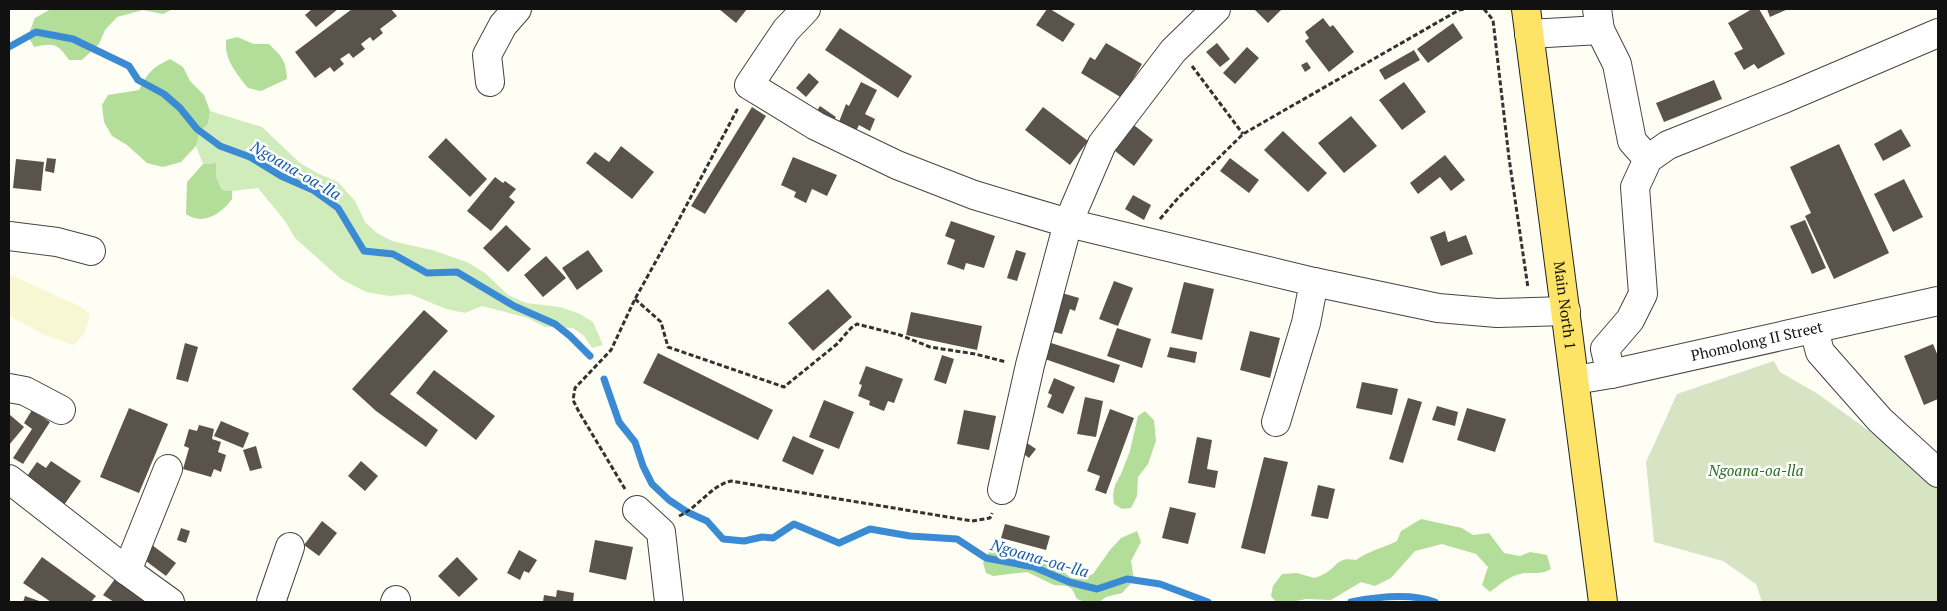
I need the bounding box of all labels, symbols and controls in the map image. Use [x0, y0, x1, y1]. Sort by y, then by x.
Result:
water label: Ngoana-oa-lla [246, 135, 345, 205]
street label: Main North 1 [1550, 260, 1581, 351]
street label: Phomolong II Street [1689, 316, 1825, 365]
park label: Ngoana-oa-lla [1708, 460, 1803, 480]
water label: Ngoana-oa-lla [987, 533, 1092, 583]

